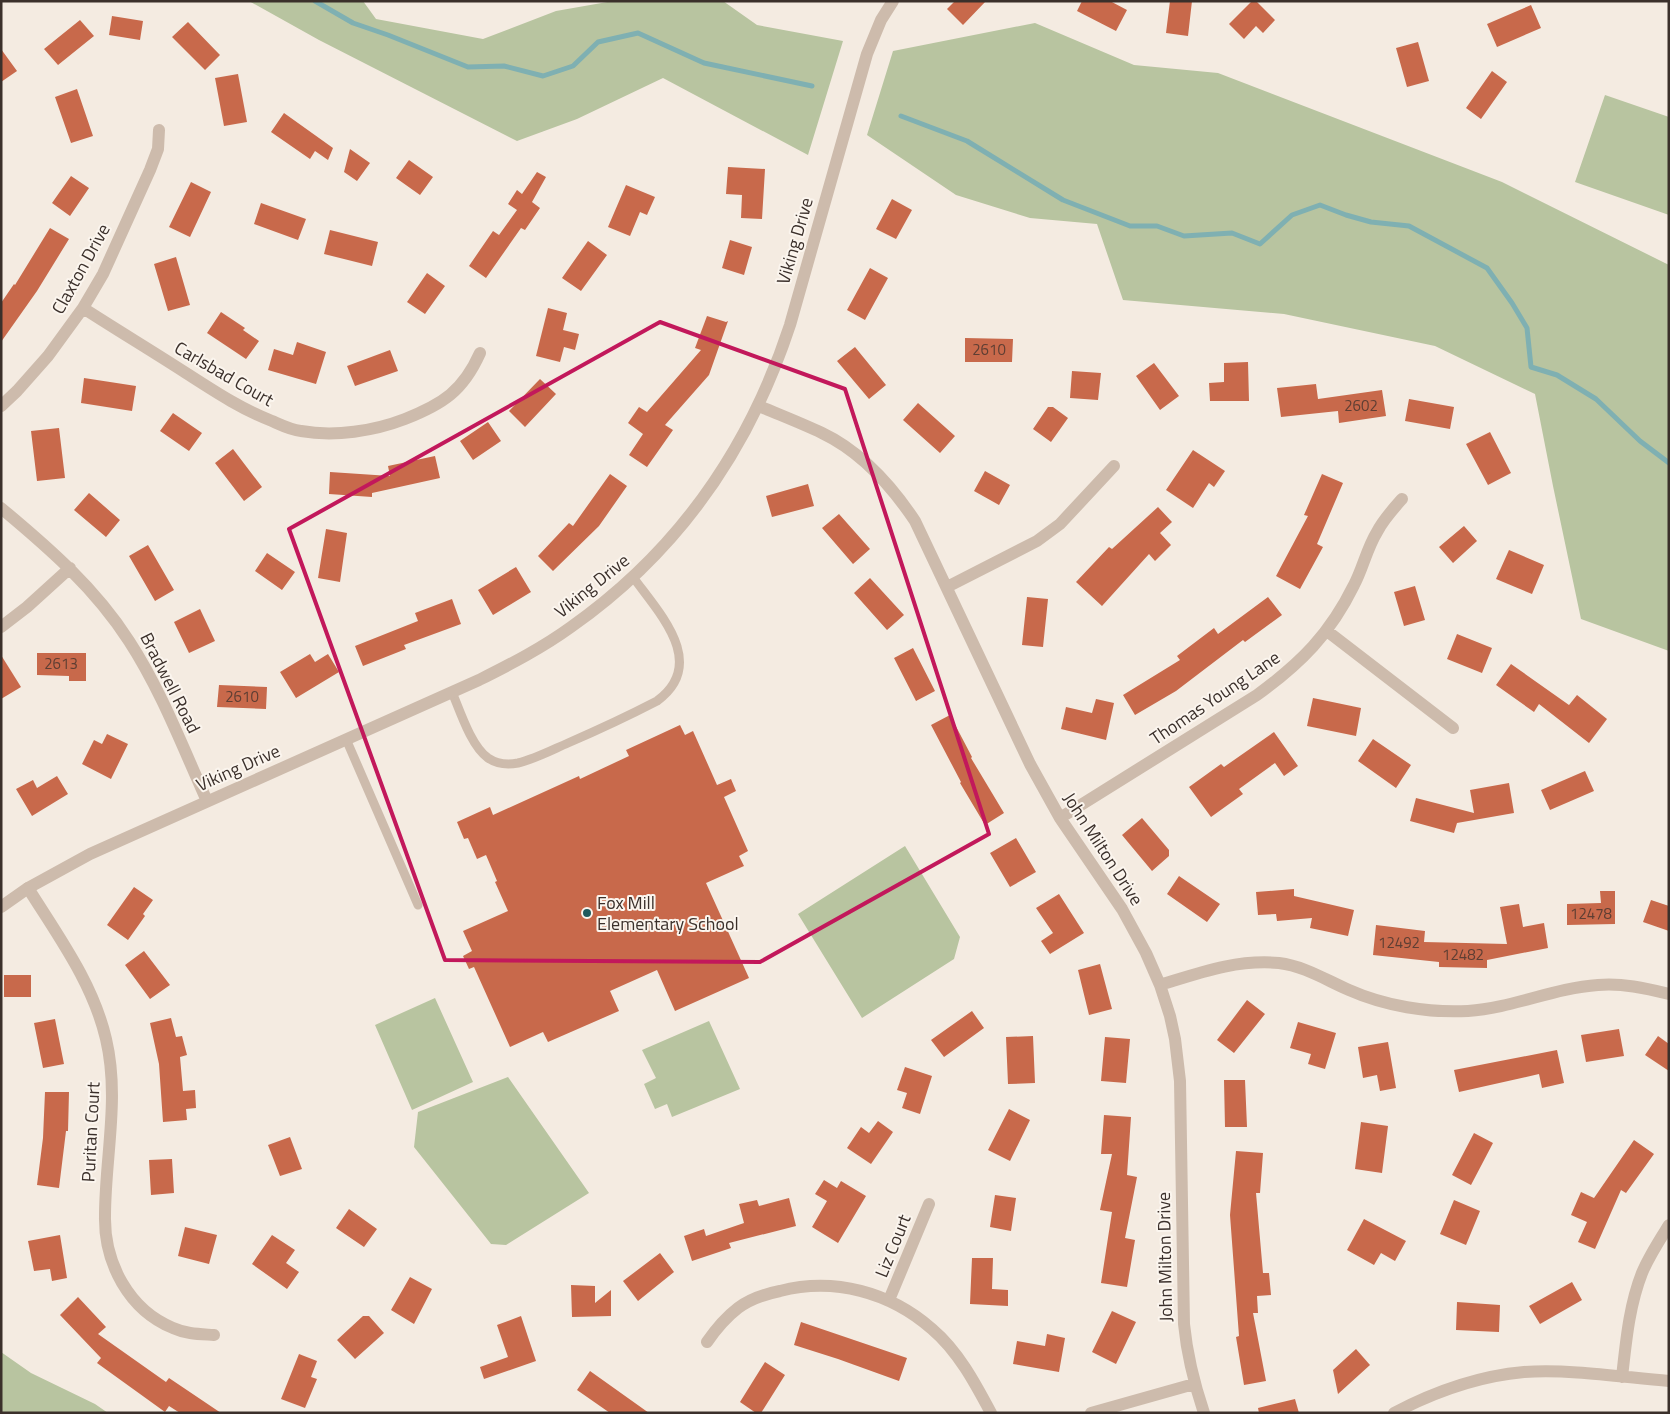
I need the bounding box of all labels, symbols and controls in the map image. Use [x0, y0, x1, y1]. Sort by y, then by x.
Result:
street label: Viking Drive [769, 194, 820, 287]
street label: Claxton Drive [45, 219, 117, 319]
street label: Carlsbad Court [170, 334, 280, 413]
house number: 2610 [972, 338, 1006, 361]
house number: 2602 [1344, 394, 1378, 417]
street label: Viking Drive [549, 547, 635, 624]
street label: Bradwell Road [133, 628, 207, 738]
street label: Thomas Young Lane [1144, 644, 1285, 751]
house number: 2613 [44, 652, 78, 675]
house number: 2610 [225, 685, 259, 708]
street label: Viking Drive [192, 737, 284, 798]
street label: John Milton Drive [1057, 787, 1150, 911]
place label: Fox Mill Elementary School [597, 889, 739, 937]
house number: 12478 [1570, 902, 1612, 925]
marker: Fox Mill Elementary School [581, 907, 593, 919]
house number: 12492 [1378, 931, 1420, 954]
house number: 12482 [1442, 943, 1484, 966]
street label: Puritan Court [74, 1080, 107, 1183]
street label: John Milton Drive [1150, 1192, 1179, 1322]
street label: Liz Court [868, 1210, 918, 1281]

